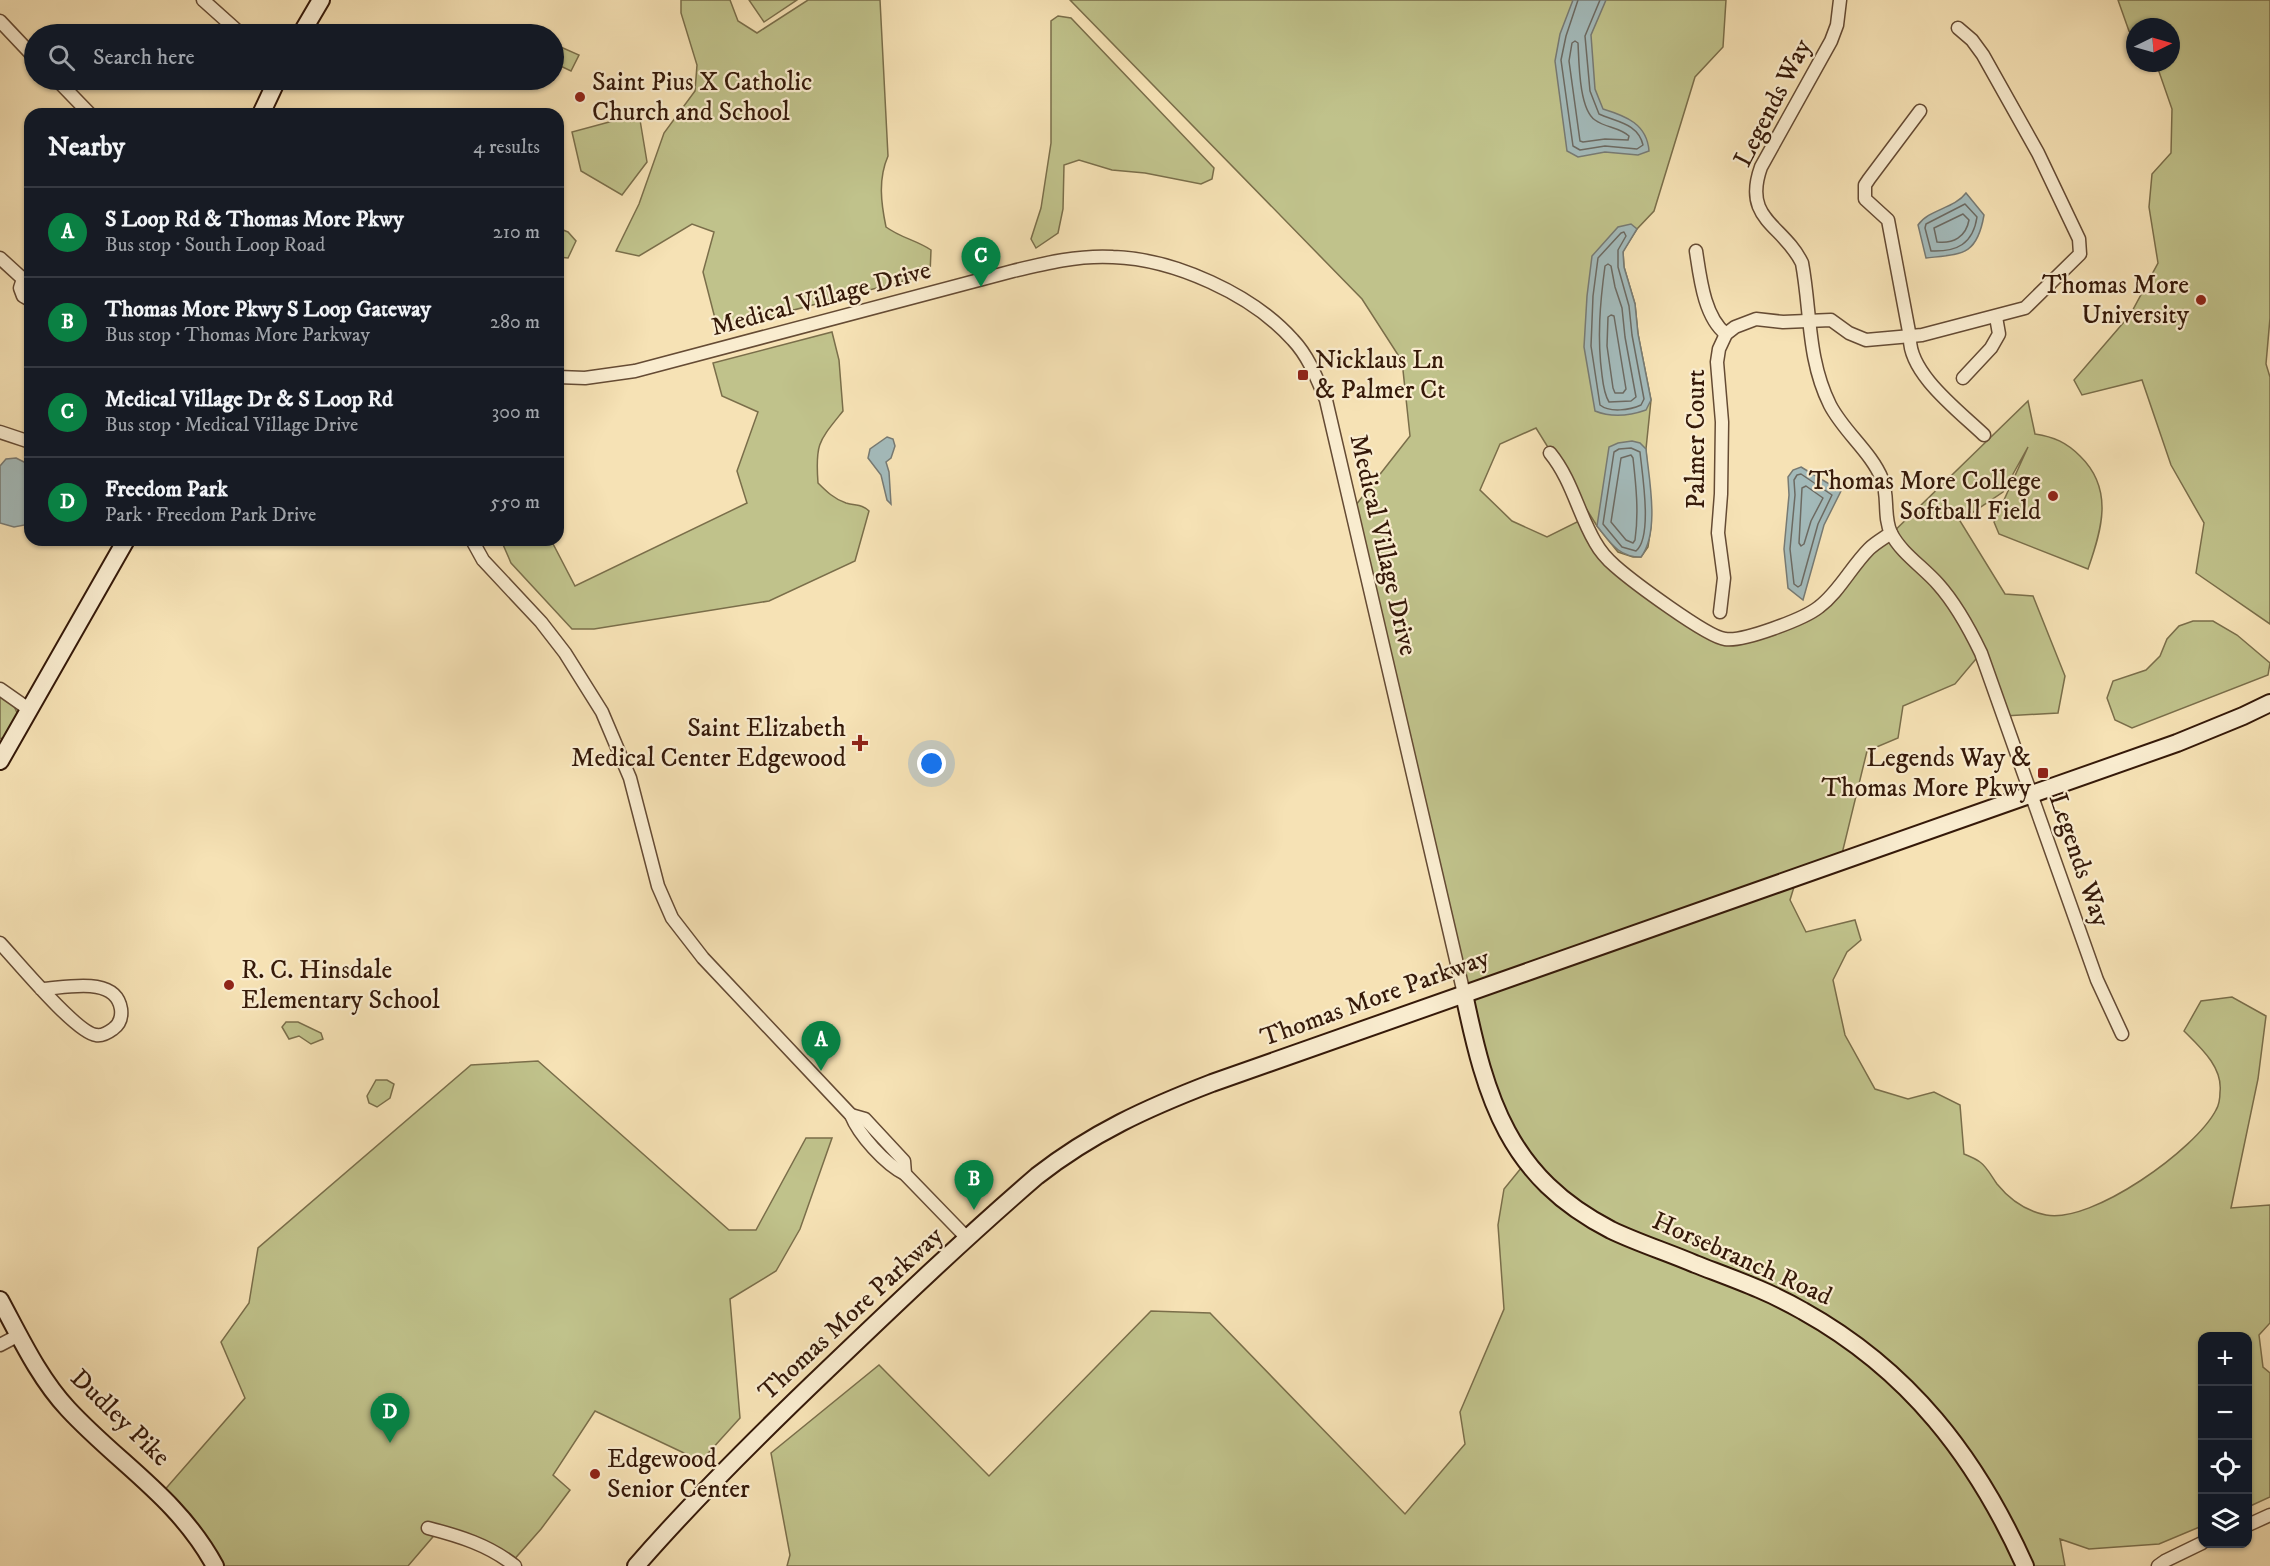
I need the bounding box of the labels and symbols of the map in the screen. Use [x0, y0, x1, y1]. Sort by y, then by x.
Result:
north arrow [2126, 18, 2180, 72]
street label: Legends Way [1727, 33, 1820, 172]
place label: Saint Pius X Catholic Church and School [592, 66, 812, 129]
marker: Saint Pius X Catholic Church and School [573, 90, 587, 104]
pin: C [962, 238, 1000, 287]
street label: Medical Village Drive [708, 254, 934, 344]
place label: Thomas More University [2042, 269, 2190, 332]
marker: Thomas More University [2194, 293, 2208, 307]
place label: Nicklaus Ln & Palmer Ct [1315, 344, 1445, 407]
marker: Nicklaus Ln & Palmer Ct [1296, 368, 1310, 382]
street label: Palmer Court [1680, 369, 1713, 509]
street label: Medical Village Drive [1342, 431, 1424, 659]
place label: Thomas More College Softball Field [1809, 465, 2041, 528]
marker: Thomas More College Softball Field [2046, 489, 2060, 503]
place label: Saint Elizabeth Medical Center Edgewood [571, 712, 846, 775]
marker: Saint Elizabeth Medical Center Edgewood [851, 734, 869, 752]
place label: Legends Way & Thomas More Pkwy [1821, 742, 2032, 805]
your location [917, 749, 946, 778]
marker: Legends Way & Thomas More Pkwy [2036, 766, 2050, 780]
street label: Legends Way [2041, 789, 2117, 932]
street label: Thomas More Parkway [1256, 941, 1495, 1055]
place label: R. C. Hinsdale Elementary School [241, 954, 440, 1017]
marker: R. C. Hinsdale Elementary School [222, 978, 236, 992]
pin: A [802, 1022, 840, 1071]
pin: B [954, 1160, 994, 1210]
street label: Horsebranch Road [1647, 1205, 1837, 1313]
street label: Thomas More Parkway [752, 1219, 951, 1408]
street label: Dudley Pike [63, 1362, 177, 1474]
pin: D [370, 1394, 410, 1443]
place label: Edgewood Senior Center [607, 1443, 750, 1506]
marker: Edgewood Senior Center [588, 1467, 602, 1481]

